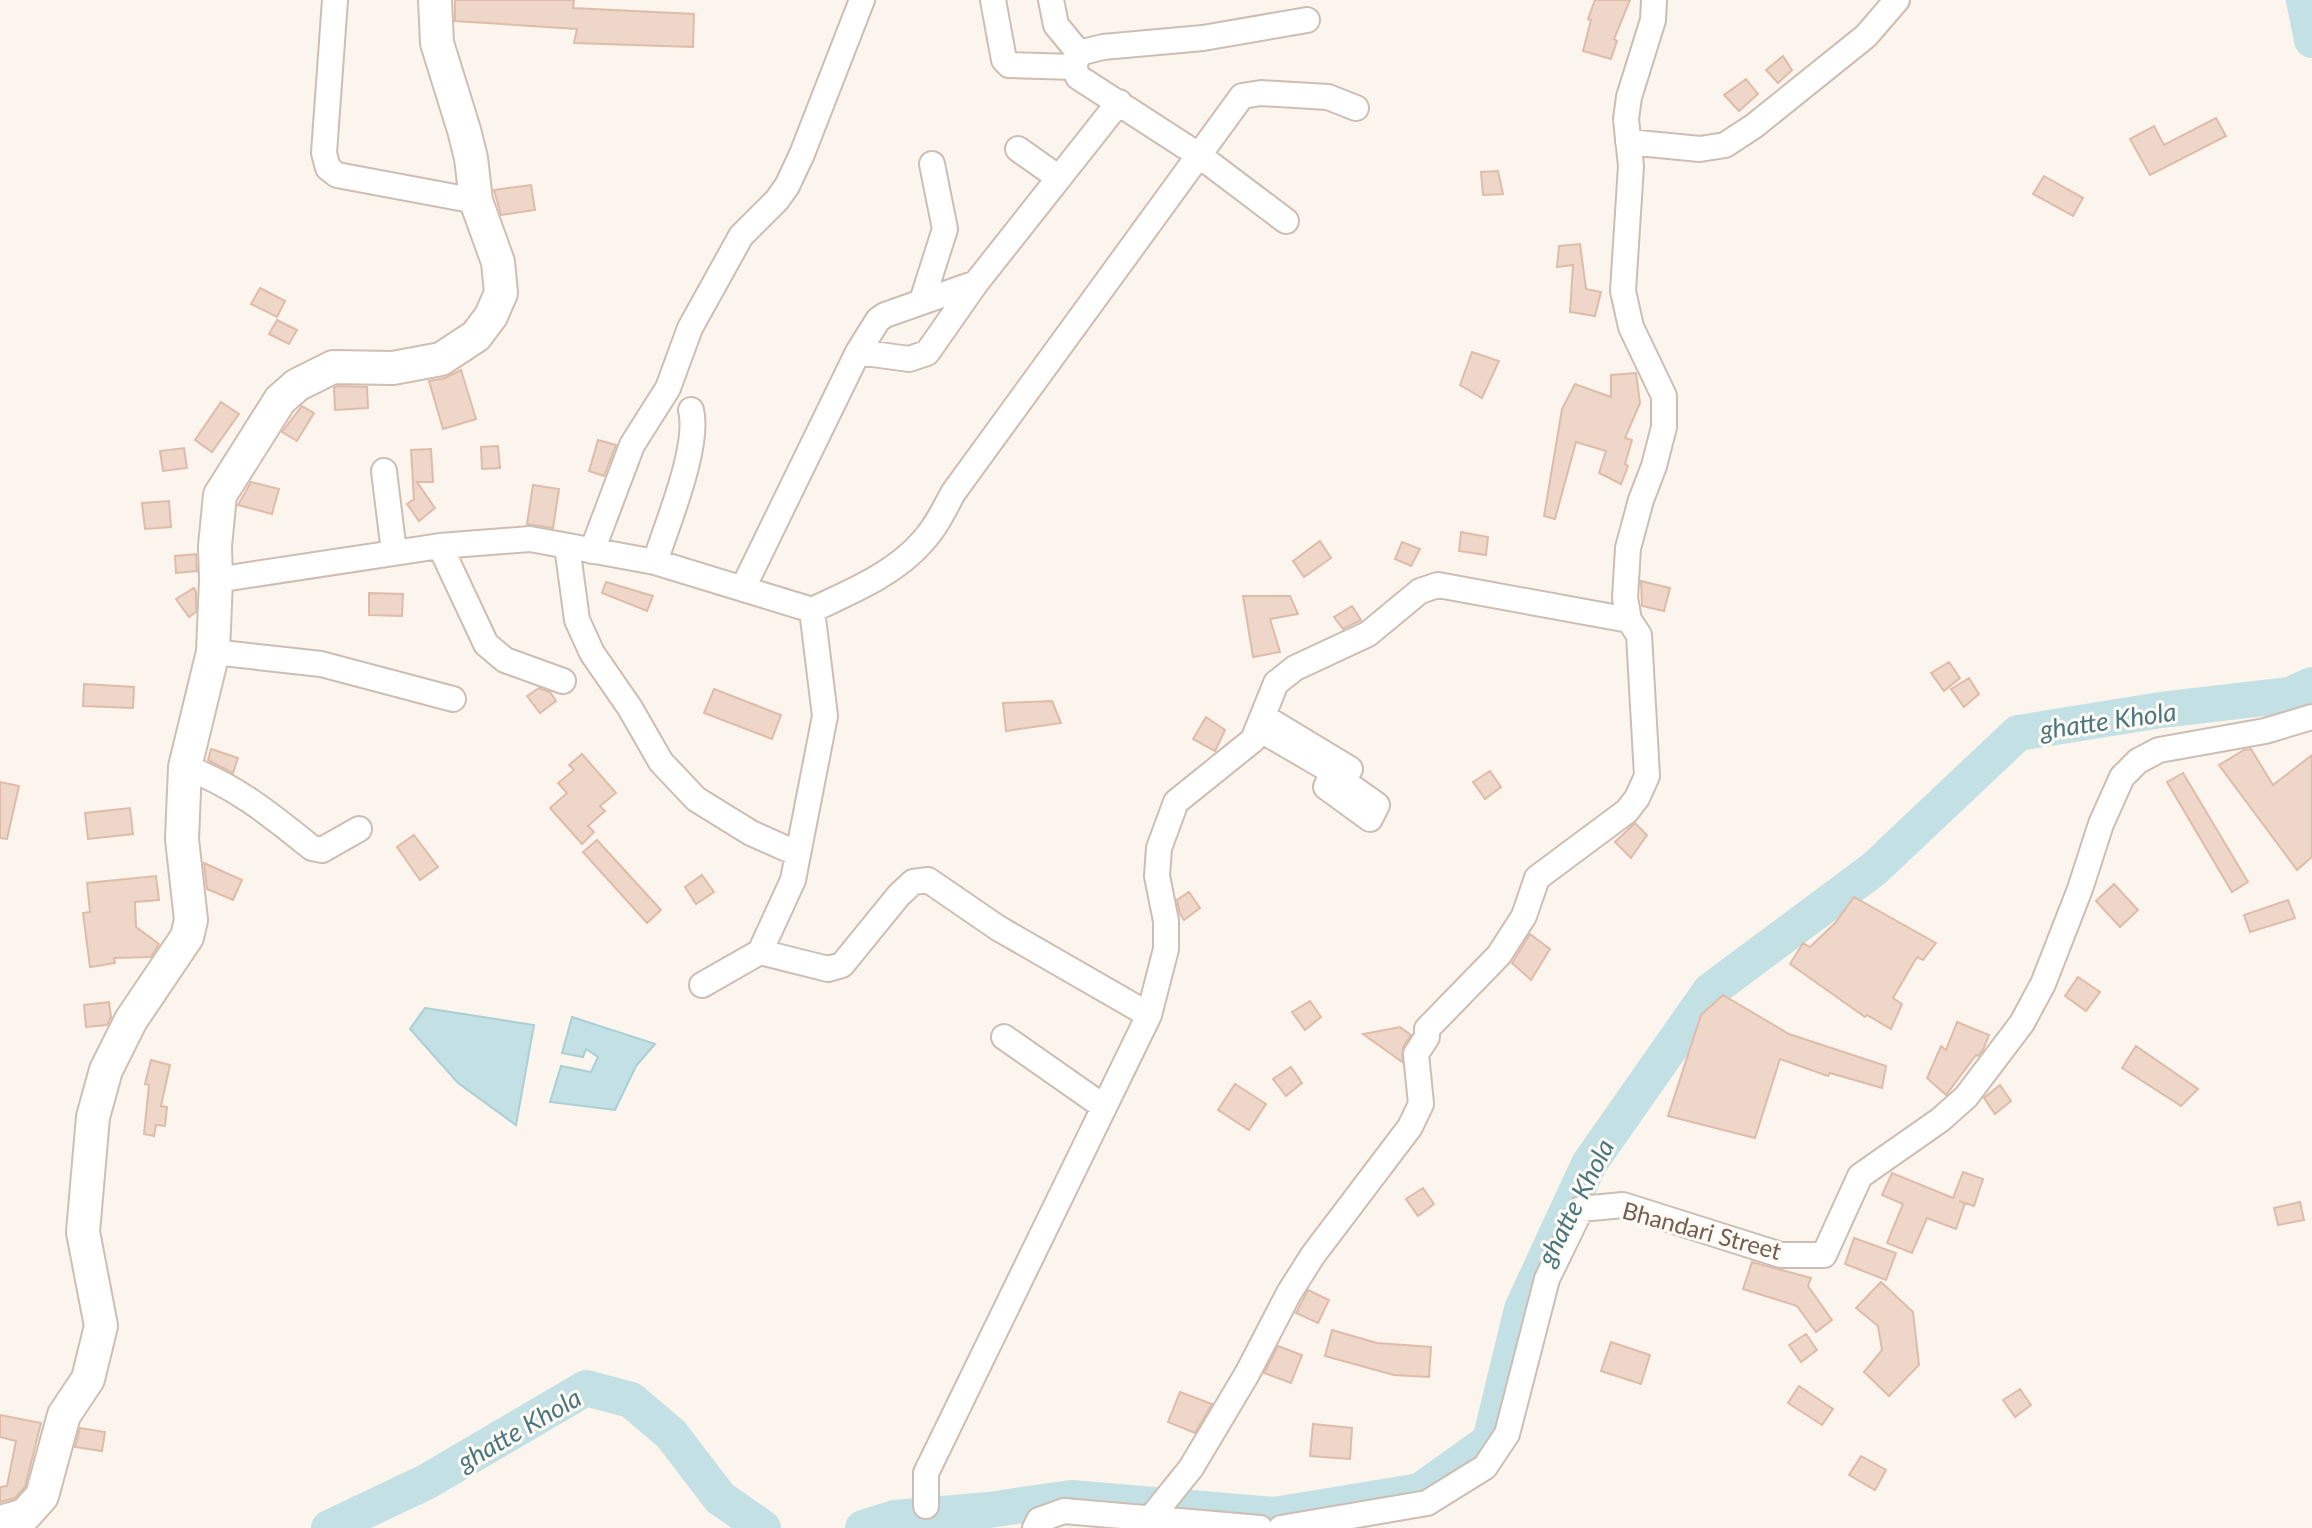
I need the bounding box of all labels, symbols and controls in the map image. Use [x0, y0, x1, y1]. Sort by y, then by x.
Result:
water label: ghatte Khola [2037, 695, 2178, 746]
water label: ghatte Khola [1529, 1134, 1620, 1271]
street label: Bhandari Street [1619, 1195, 1785, 1265]
water label: ghatte Khola [451, 1381, 586, 1478]

